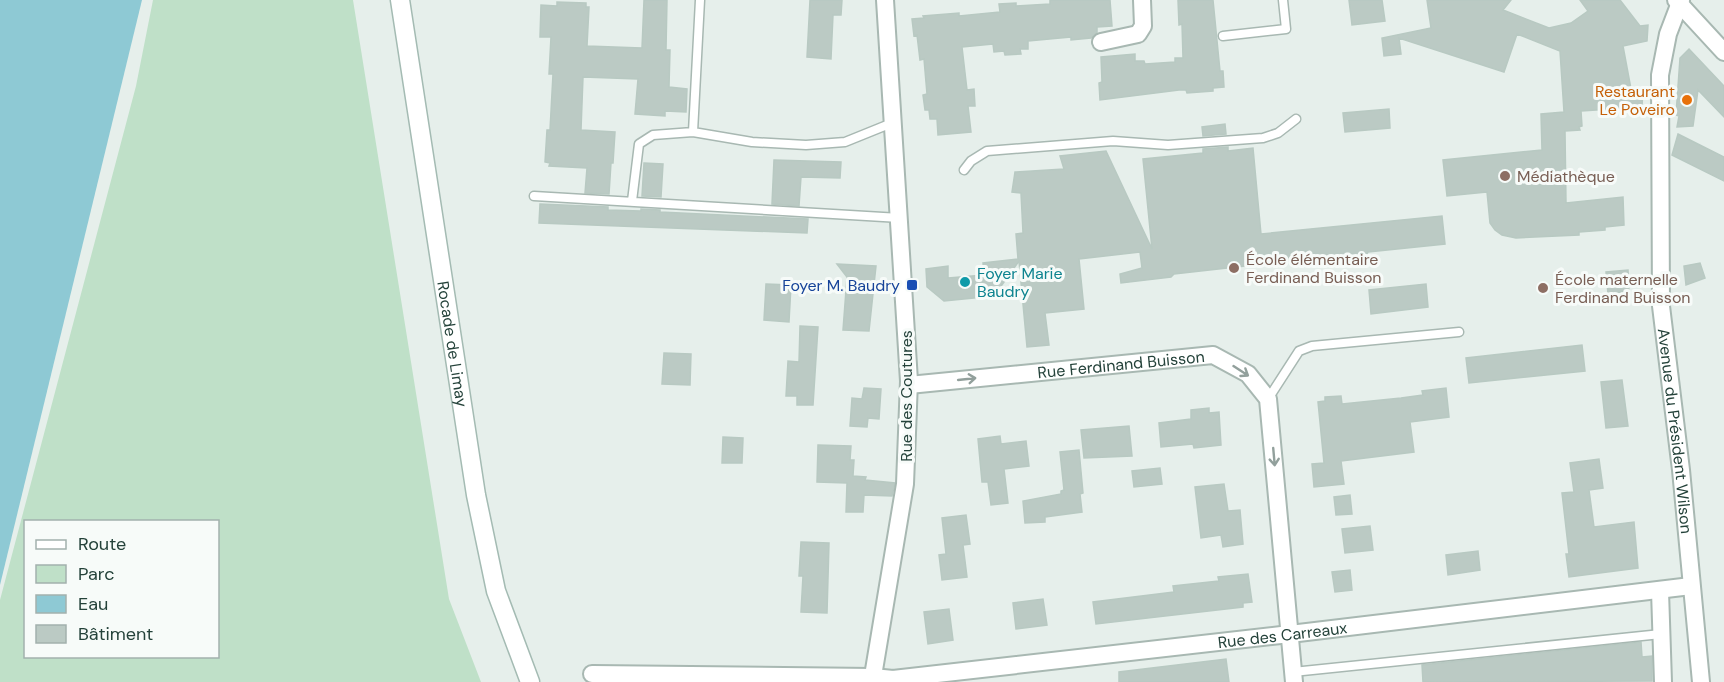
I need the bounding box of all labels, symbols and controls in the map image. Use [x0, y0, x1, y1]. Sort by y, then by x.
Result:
place label: Restaurant Le Poveiro [1595, 81, 1675, 120]
marker: Restaurant Le Poveiro [1680, 93, 1694, 107]
place label: Médiathèque [1517, 166, 1615, 187]
marker: Médiathèque [1498, 169, 1512, 183]
place label: École élémentaire Ferdinand Buisson [1246, 249, 1382, 288]
marker: École élémentaire Ferdinand Buisson [1227, 261, 1241, 275]
place label: Foyer Marie Baudry [977, 263, 1063, 302]
place label: École maternelle Ferdinand Buisson [1555, 269, 1691, 308]
place label: Foyer M. Baudry [782, 275, 900, 296]
marker: Foyer Marie Baudry [958, 275, 972, 289]
marker: Foyer M. Baudry [905, 278, 919, 292]
street label: Rocade de Limay [432, 280, 472, 409]
marker: École maternelle Ferdinand Buisson [1536, 281, 1550, 295]
street label: Avenue du Président Wilson [1653, 327, 1697, 535]
street label: Rue des Coutures [896, 330, 917, 462]
street label: Rue Ferdinand Buisson [1037, 346, 1206, 383]
one-way arrow [1232, 365, 1249, 377]
one-way arrow [957, 373, 977, 384]
one-way arrow [1269, 447, 1280, 467]
legend [24, 520, 219, 658]
text: Route [78, 532, 126, 556]
text: Parc [78, 562, 114, 586]
text: Eau [78, 592, 108, 616]
street label: Rue des Carreaux [1217, 617, 1348, 653]
text: Bâtiment [78, 622, 153, 646]

